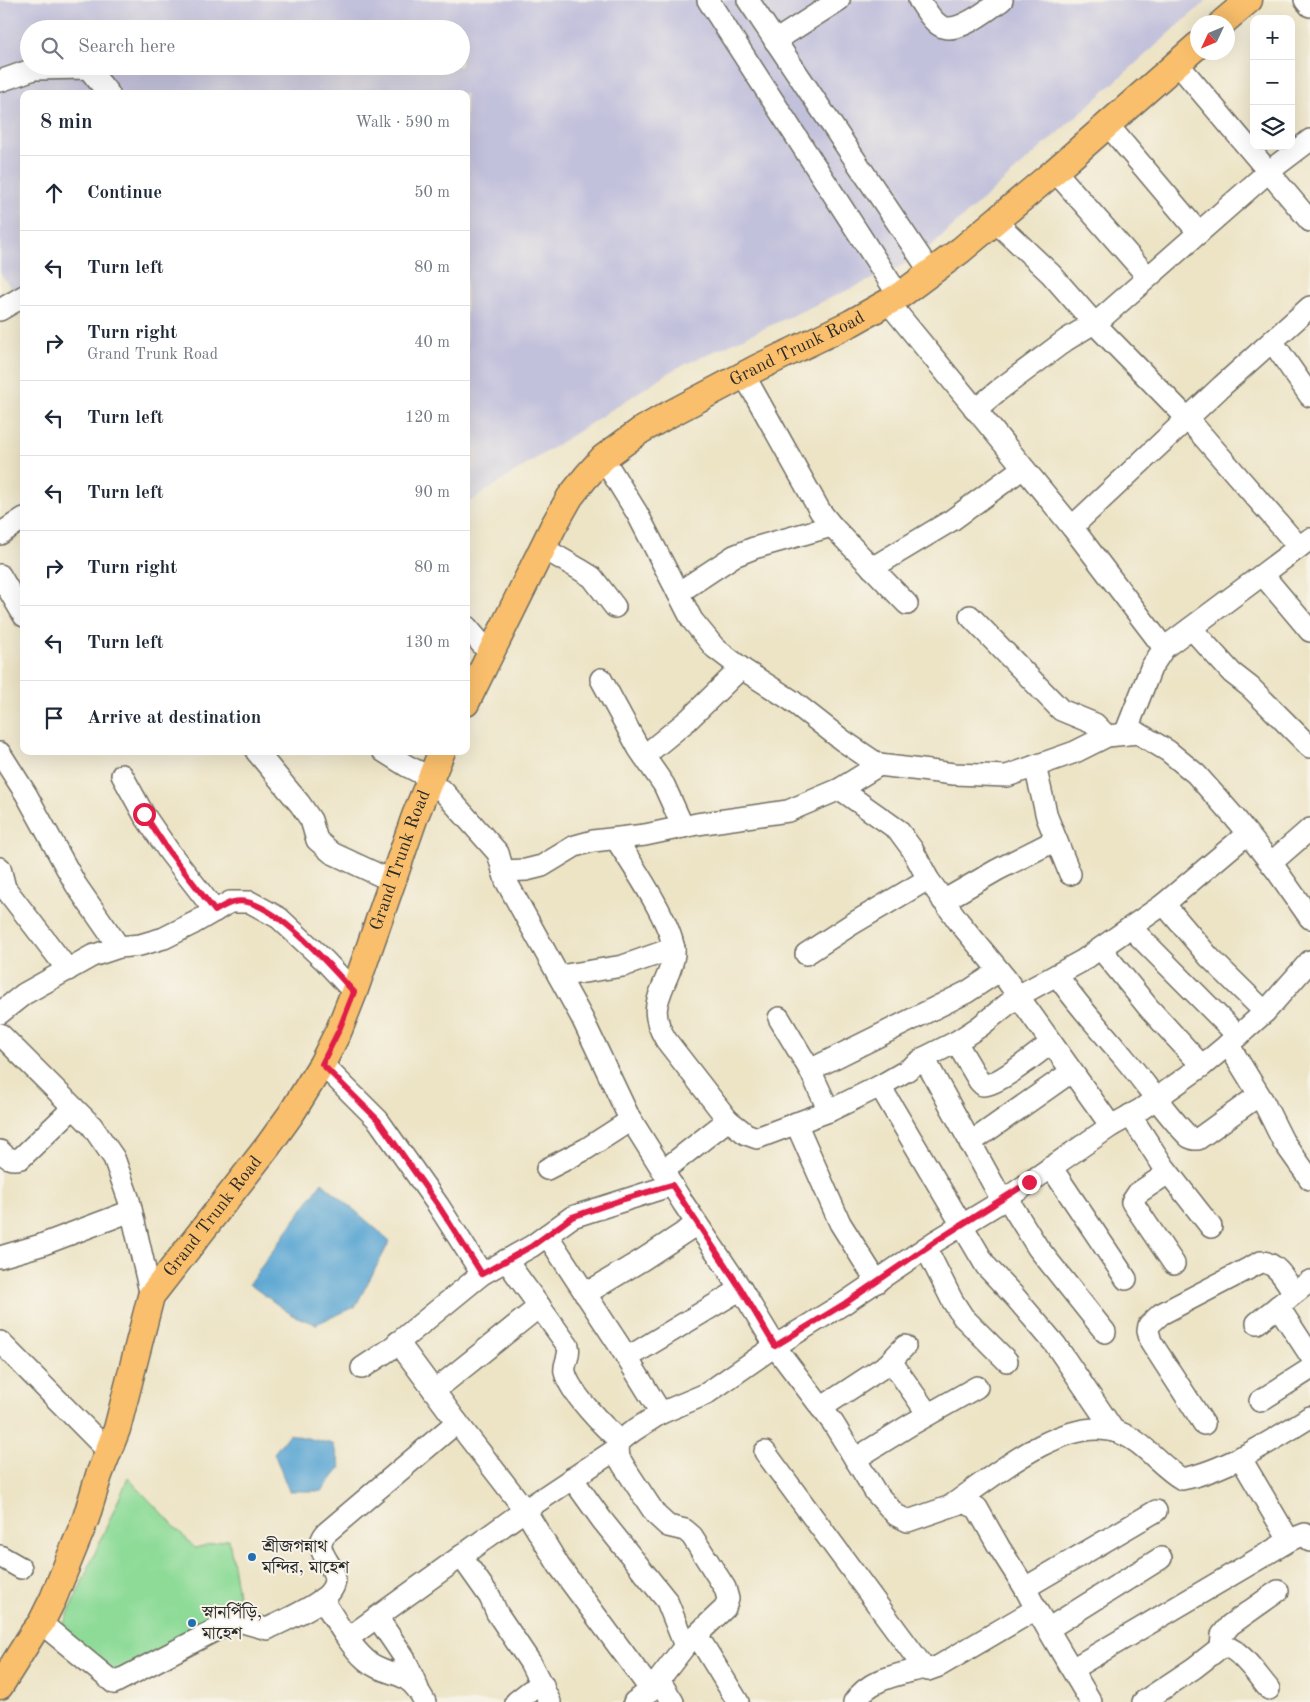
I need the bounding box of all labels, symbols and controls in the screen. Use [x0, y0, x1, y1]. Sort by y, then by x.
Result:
north arrow [1190, 15, 1235, 60]
map controls [1250, 15, 1295, 150]
button: + [1250, 15, 1295, 60]
search box [20, 20, 470, 75]
icon: search [38, 34, 66, 62]
text: Search here [78, 38, 175, 57]
button: − [1250, 60, 1295, 105]
button: layers [1250, 105, 1295, 150]
text: 8 min [40, 112, 93, 133]
text: Walk · 590 m [355, 115, 450, 131]
icon: ahead [40, 179, 68, 207]
text: Continue [87, 184, 162, 203]
text: 50 m [414, 185, 450, 201]
icon: left [40, 254, 68, 282]
text: Turn left [87, 259, 164, 278]
text: 80 m [414, 260, 450, 276]
street label: Grand Trunk Road [727, 308, 868, 390]
text: Turn right [87, 324, 177, 343]
icon: right [40, 329, 68, 357]
text: 40 m [414, 335, 450, 351]
text: Grand Trunk Road [87, 347, 218, 363]
icon: left [40, 404, 68, 432]
text: Turn left [87, 409, 164, 428]
text: 120 m [405, 410, 450, 426]
icon: left [40, 479, 68, 507]
text: Turn left [87, 484, 164, 503]
text: 90 m [414, 485, 450, 501]
icon: right [40, 554, 68, 582]
text: Turn right [87, 559, 177, 578]
text: 80 m [414, 560, 450, 576]
icon: left [40, 629, 68, 657]
text: Turn left [87, 634, 164, 653]
text: 130 m [405, 635, 450, 651]
icon: arrive [40, 704, 68, 732]
text: Arrive at destination [87, 709, 261, 728]
street label: Grand Trunk Road [367, 788, 434, 933]
route start [133, 803, 156, 826]
street label: Grand Trunk Road [161, 1153, 266, 1280]
route end [1018, 1171, 1041, 1194]
place label: শ্রীজগন্নাথ মন্দির, মাহেশ [261, 1536, 350, 1577]
marker: শ্রীজগন্নাথ মন্দির, মাহেশ [246, 1551, 258, 1563]
place label: স্নানপিঁড়ি, মাহেশ [201, 1602, 262, 1643]
marker: স্নানপিঁড়ি, মাহেশ [186, 1617, 198, 1629]

